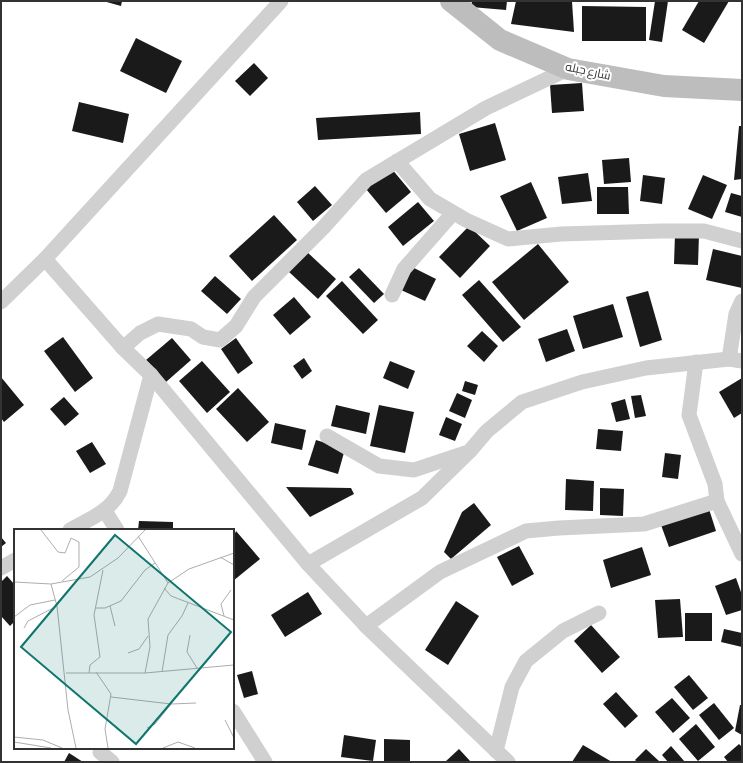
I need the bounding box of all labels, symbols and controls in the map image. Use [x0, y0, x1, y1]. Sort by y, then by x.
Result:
street label: شارع جبله [564, 60, 612, 84]
inset map [14, 529, 234, 749]

